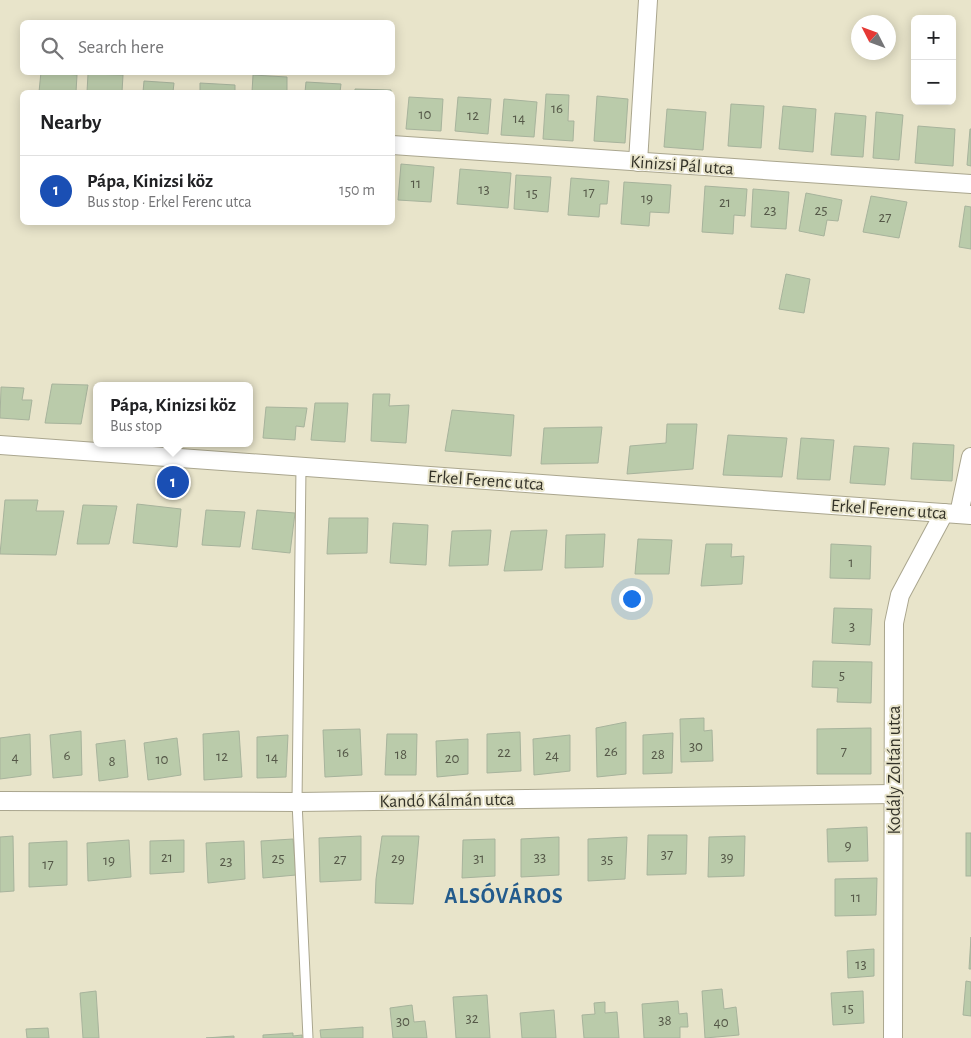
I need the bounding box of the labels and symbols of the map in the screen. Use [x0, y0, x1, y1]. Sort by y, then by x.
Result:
north arrow [851, 15, 896, 60]
house number: 16 [551, 101, 563, 116]
house number: 10 [418, 107, 432, 122]
house number: 12 [467, 108, 479, 123]
house number: 14 [513, 111, 525, 126]
street label: Kinizsi Pál utca [630, 153, 734, 179]
house number: 11 [411, 176, 421, 191]
house number: 13 [478, 182, 490, 197]
house number: 17 [583, 185, 595, 200]
house number: 15 [526, 186, 538, 201]
house number: 19 [641, 191, 653, 206]
house number: 21 [719, 195, 731, 210]
house number: 23 [763, 203, 777, 218]
house number: 25 [814, 203, 828, 218]
house number: 27 [878, 210, 892, 225]
pin: 1 [157, 463, 189, 501]
street label: Erkel Ferenc utca [427, 468, 545, 494]
street label: Erkel Ferenc utca [830, 497, 948, 523]
house number: 1 [848, 555, 854, 570]
your location [619, 586, 645, 612]
house number: 3 [849, 619, 855, 634]
house number: 5 [839, 668, 845, 683]
street label: Kodály Zoltán utca [886, 705, 904, 835]
house number: 30 [689, 739, 703, 754]
house number: 26 [604, 744, 618, 759]
house number: 7 [841, 744, 847, 759]
house number: 16 [337, 745, 349, 760]
house number: 22 [497, 745, 511, 760]
house number: 18 [395, 747, 407, 762]
house number: 28 [651, 747, 665, 762]
house number: 6 [63, 748, 71, 763]
house number: 24 [545, 748, 559, 763]
house number: 12 [216, 749, 228, 764]
house number: 4 [11, 750, 19, 765]
house number: 14 [266, 750, 278, 765]
house number: 20 [445, 751, 459, 766]
house number: 10 [155, 752, 169, 767]
house number: 8 [108, 754, 116, 769]
street label: Kandó Kálmán utca [379, 791, 515, 811]
house number: 9 [844, 838, 852, 853]
house number: 37 [661, 847, 673, 862]
house number: 21 [161, 850, 173, 865]
house number: 33 [534, 850, 546, 865]
house number: 39 [720, 850, 734, 865]
house number: 25 [271, 851, 285, 866]
house number: 29 [391, 851, 405, 866]
house number: 31 [473, 851, 485, 866]
house number: 27 [333, 852, 347, 867]
house number: 35 [601, 852, 613, 867]
house number: 19 [103, 853, 115, 868]
house number: 23 [219, 854, 233, 869]
house number: 17 [42, 857, 54, 872]
district label: ALSÓVÁROS [444, 882, 564, 907]
house number: 11 [851, 890, 861, 905]
house number: 13 [855, 957, 867, 972]
house number: 15 [842, 1001, 854, 1016]
house number: 32 [465, 1011, 479, 1026]
house number: 38 [658, 1013, 672, 1028]
house number: 30 [396, 1014, 410, 1029]
house number: 40 [713, 1015, 729, 1030]

